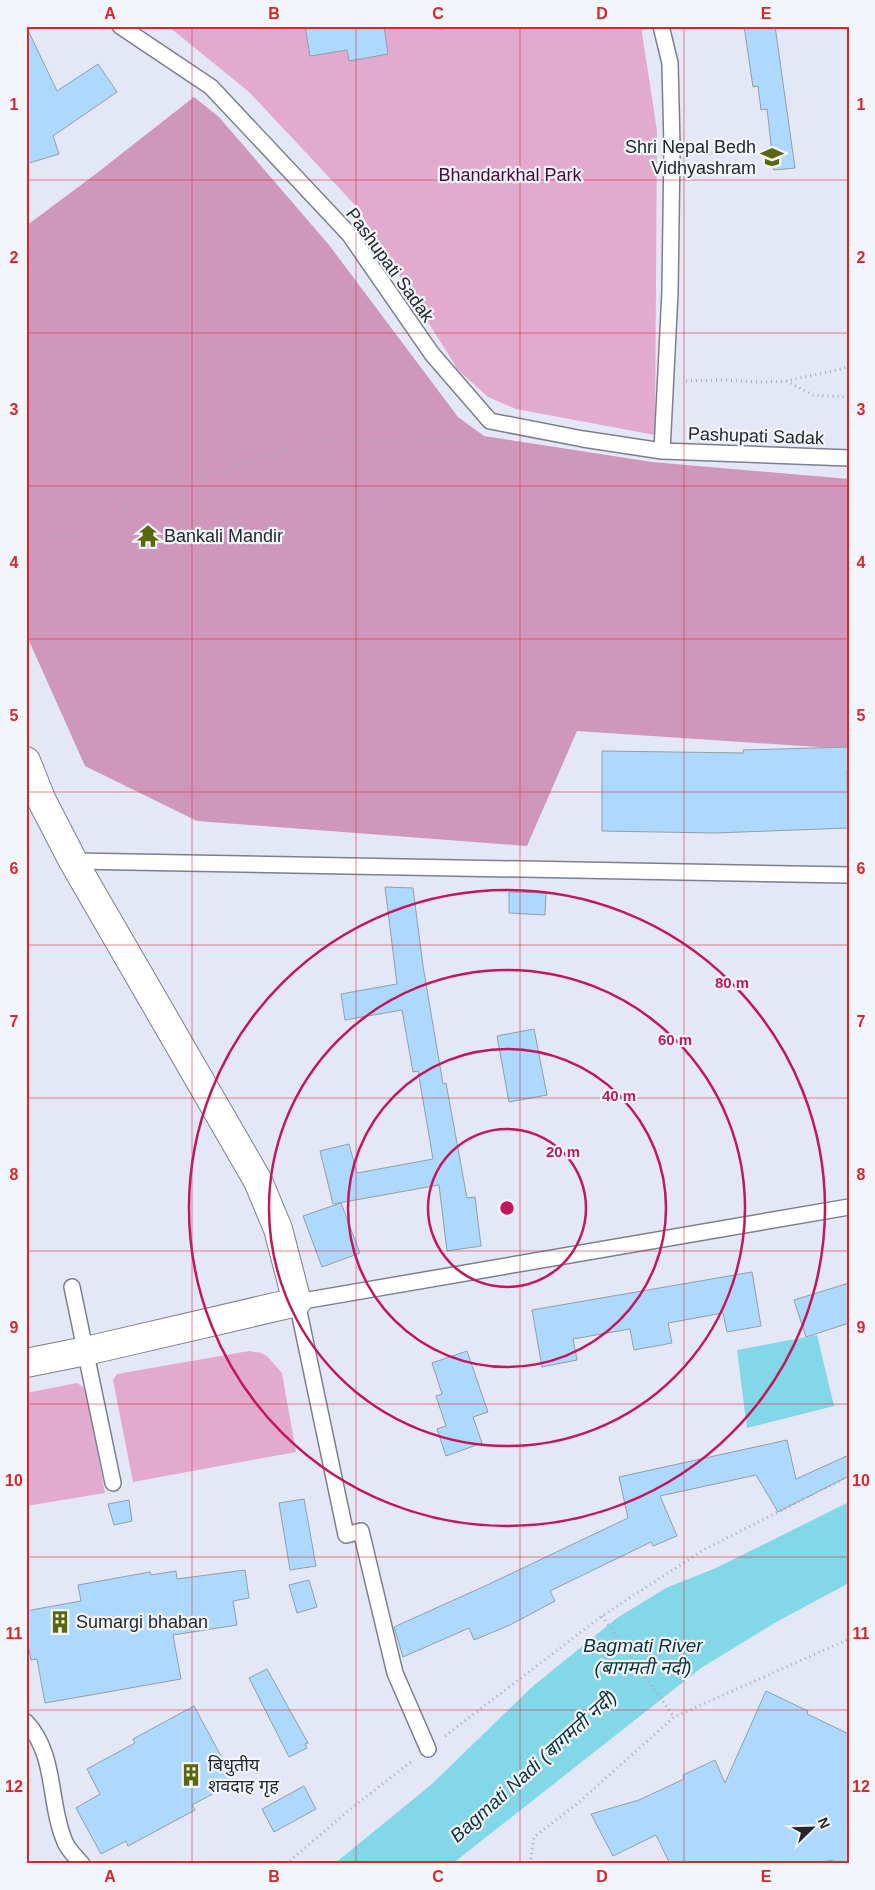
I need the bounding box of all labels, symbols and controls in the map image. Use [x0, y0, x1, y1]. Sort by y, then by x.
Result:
text: A [104, 5, 116, 22]
text: B [268, 5, 280, 22]
text: C [432, 5, 444, 22]
text: D [596, 5, 608, 22]
text: E [761, 5, 772, 22]
text: 1 [10, 96, 19, 113]
text: 1 [857, 96, 866, 113]
place label: Shri Nepal Bedh Vidhyashram [625, 137, 756, 178]
school or university icon: Shri Nepal Bedh Vidhyashram [759, 144, 785, 170]
park label: Bhandarkhal Park [438, 165, 583, 185]
street label: Pashupati Sadak [342, 204, 439, 327]
text: 2 [10, 249, 19, 266]
text: 2 [857, 249, 866, 266]
text: 3 [10, 401, 19, 418]
text: 3 [857, 401, 866, 418]
street label: Pashupati Sadak [688, 424, 825, 448]
temple icon: Bankali Mandir [135, 523, 161, 549]
place label: Bankali Mandir [164, 526, 283, 546]
text: 4 [10, 554, 19, 571]
text: 4 [857, 554, 866, 571]
text: 5 [10, 707, 19, 724]
text: 5 [857, 707, 866, 724]
text: 6 [10, 860, 19, 877]
text: 6 [857, 860, 866, 877]
text: 80 m [715, 974, 749, 991]
text: 7 [10, 1013, 19, 1030]
text: 7 [857, 1013, 866, 1030]
text: 60 m [658, 1031, 692, 1048]
text: 40 m [602, 1087, 636, 1104]
text: 20 m [546, 1143, 580, 1160]
text: 8 [10, 1166, 19, 1183]
text: 8 [857, 1166, 866, 1183]
centre of rings [498, 1199, 516, 1217]
text: 9 [10, 1319, 19, 1336]
text: 9 [857, 1319, 866, 1336]
text: 10 [5, 1472, 23, 1489]
text: 10 [852, 1472, 870, 1489]
building icon: Sumargi bhaban [47, 1609, 73, 1635]
place label: Sumargi bhaban [76, 1612, 208, 1632]
text: 11 [6, 1625, 23, 1642]
text: 11 [853, 1625, 870, 1642]
water label: Bagmati River (बागमती नदी) [583, 1635, 703, 1678]
water label: Bagmati Nadi (बागमती नदी) [445, 1685, 621, 1847]
place label: बिधुतीय शवदाह गृह [208, 1755, 279, 1798]
building icon: बिधुतीय शवदाह गृह [178, 1762, 204, 1788]
text: 12 [5, 1778, 23, 1795]
text: 12 [852, 1778, 870, 1795]
north arrow [788, 1802, 838, 1852]
text: N [815, 1815, 833, 1831]
text: A [104, 1868, 116, 1885]
text: B [268, 1868, 280, 1885]
text: C [432, 1868, 444, 1885]
text: D [596, 1868, 608, 1885]
text: E [761, 1868, 772, 1885]

